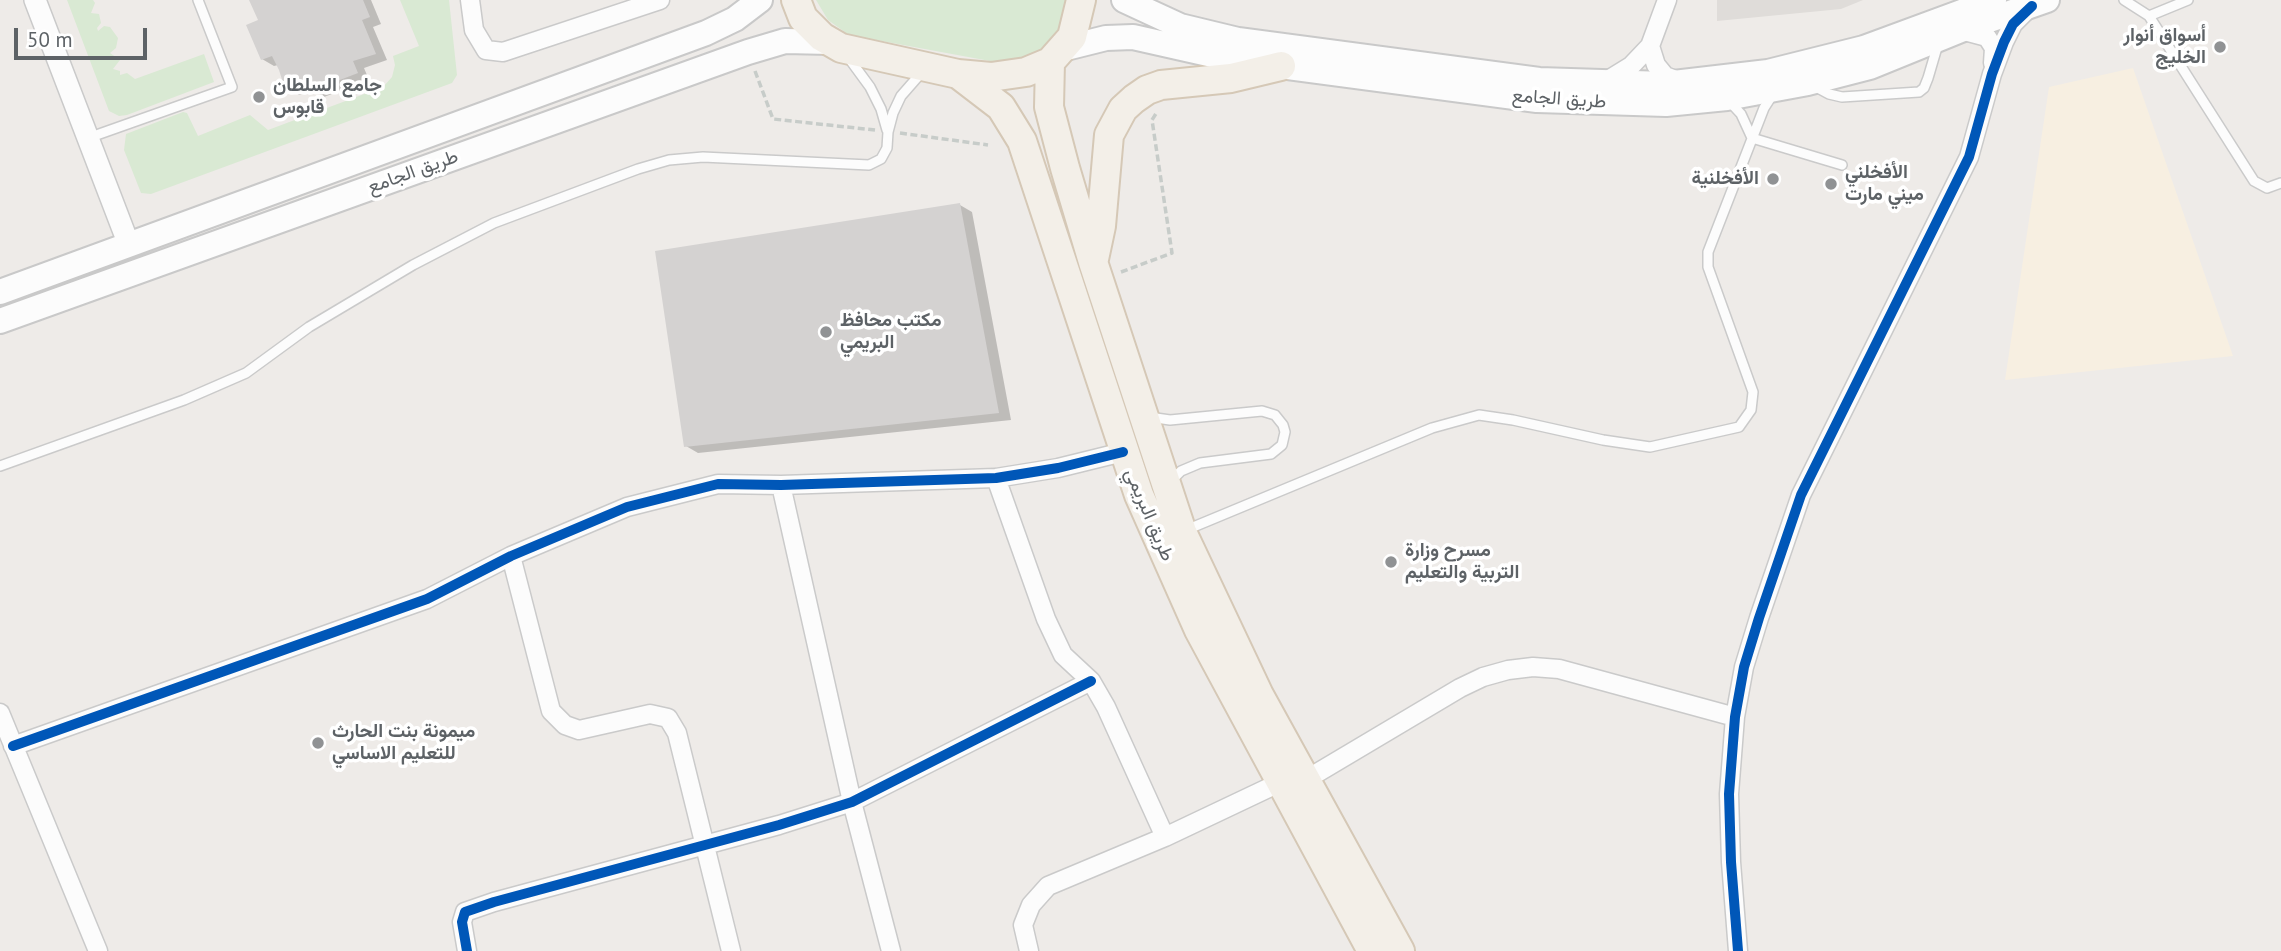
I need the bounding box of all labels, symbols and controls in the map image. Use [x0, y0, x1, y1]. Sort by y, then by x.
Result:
scale bar [18, 14, 150, 58]
place label: أسواق أنوار الخليج [2123, 25, 2206, 69]
text: 50 m [27, 26, 73, 53]
marker: أسواق أنوار الخليج [2212, 39, 2228, 55]
place label: جامع السلطان قابوس [273, 75, 382, 119]
street label: طريق الجامع [1511, 84, 1607, 114]
marker: جامع السلطان قابوس [251, 89, 267, 105]
street label: طريق الجامع [365, 145, 461, 199]
place label: الأفخلني ميني مارت [1845, 162, 1924, 206]
place label: الأفخلنية [1692, 168, 1759, 190]
marker: الأفخلنية [1765, 171, 1781, 187]
marker: الأفخلني ميني مارت [1823, 176, 1839, 192]
place label: مكتب محافظ البريمي [840, 310, 942, 354]
marker: مكتب محافظ البريمي [818, 324, 834, 340]
street label: طريق البريمي [1119, 465, 1179, 565]
place label: مسرح وزارة التربية والتعليم [1405, 540, 1519, 584]
marker: مسرح وزارة التربية والتعليم [1383, 554, 1399, 570]
place label: ميمونة بنت الحارث للتعليم الاساسي [332, 721, 475, 765]
marker: ميمونة بنت الحارث للتعليم الاساسي [310, 735, 326, 751]

